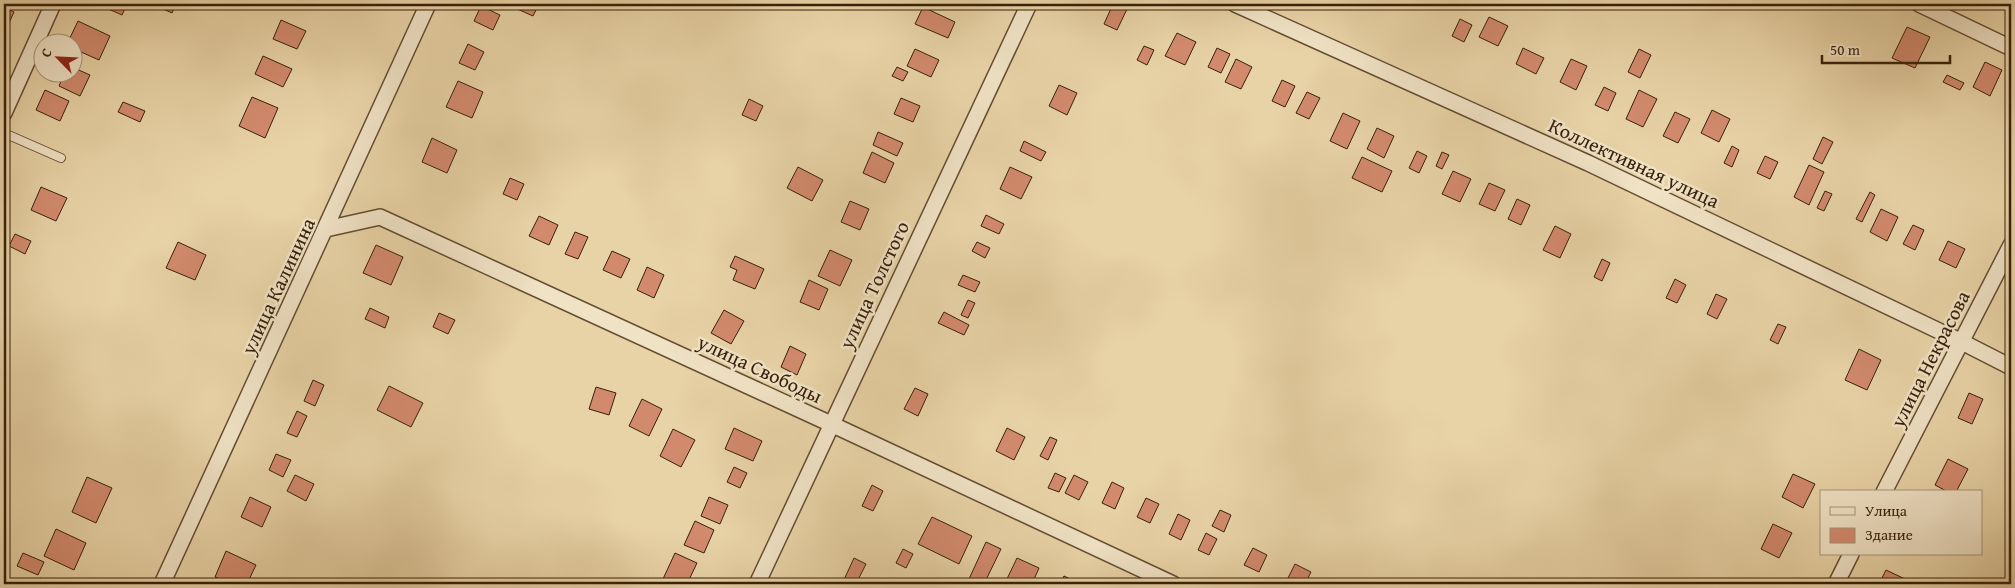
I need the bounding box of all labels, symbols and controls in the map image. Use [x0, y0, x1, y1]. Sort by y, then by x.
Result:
north arrow [32, 32, 82, 82]
scale bar [1822, 32, 1950, 64]
text: 50 m [1830, 39, 1861, 60]
text: С [35, 45, 57, 60]
street label: Коллективная улица [1544, 110, 1725, 215]
street label: улица Калинина [233, 212, 322, 360]
street label: улица Толстого [831, 216, 916, 354]
street label: улица Некрасова [1882, 285, 1977, 433]
street label: улица Свободы [692, 327, 827, 410]
legend [1820, 490, 1982, 556]
text: Улица [1865, 500, 1908, 521]
text: Здание [1865, 524, 1913, 545]

